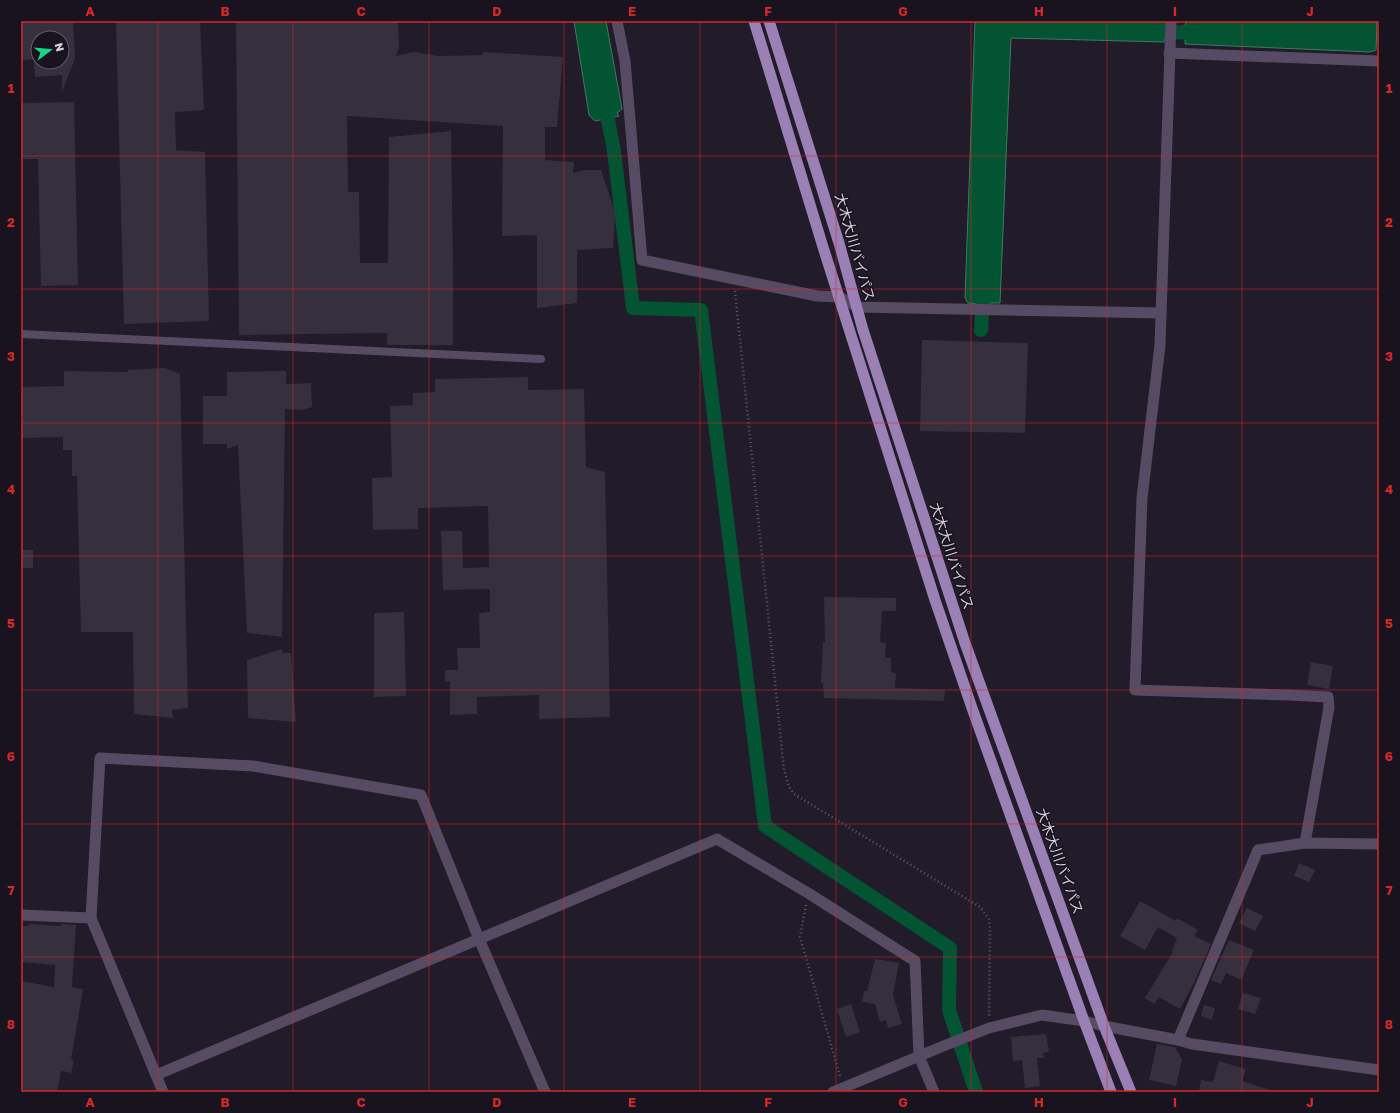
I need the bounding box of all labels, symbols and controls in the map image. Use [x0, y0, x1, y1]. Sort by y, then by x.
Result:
text: A [85, 3, 95, 19]
text: B [220, 3, 230, 19]
text: C [356, 3, 366, 19]
text: D [492, 3, 502, 19]
text: E [628, 3, 636, 19]
text: F [764, 3, 772, 19]
text: G [898, 3, 908, 19]
text: H [1034, 3, 1044, 19]
text: I [1173, 3, 1177, 19]
text: J [1306, 3, 1314, 19]
north arrow [30, 30, 70, 70]
text: N [53, 41, 67, 53]
text: 1 [8, 80, 15, 96]
text: 1 [1386, 80, 1393, 96]
street label: 大木大川バイパス [832, 191, 879, 303]
text: 2 [7, 214, 15, 230]
text: 2 [1385, 214, 1393, 230]
text: 3 [7, 348, 15, 364]
text: 3 [1385, 348, 1393, 364]
text: 4 [7, 481, 15, 497]
text: 4 [1385, 481, 1393, 497]
street label: 大木大川バイパス [927, 500, 978, 612]
text: 5 [7, 615, 15, 631]
text: 5 [1385, 615, 1393, 631]
text: 6 [7, 748, 15, 764]
text: 6 [1385, 748, 1393, 764]
street label: 大木大川バイパス [1033, 805, 1088, 916]
text: 7 [7, 882, 15, 898]
text: 7 [1385, 882, 1393, 898]
text: 8 [7, 1016, 15, 1032]
text: 8 [1385, 1016, 1393, 1032]
text: A [85, 1094, 95, 1110]
text: B [220, 1094, 230, 1110]
text: C [356, 1094, 366, 1110]
text: D [492, 1094, 502, 1110]
text: E [628, 1094, 636, 1110]
text: F [764, 1094, 772, 1110]
text: G [898, 1094, 908, 1110]
text: H [1034, 1094, 1044, 1110]
text: I [1173, 1094, 1177, 1110]
text: J [1306, 1094, 1314, 1110]

